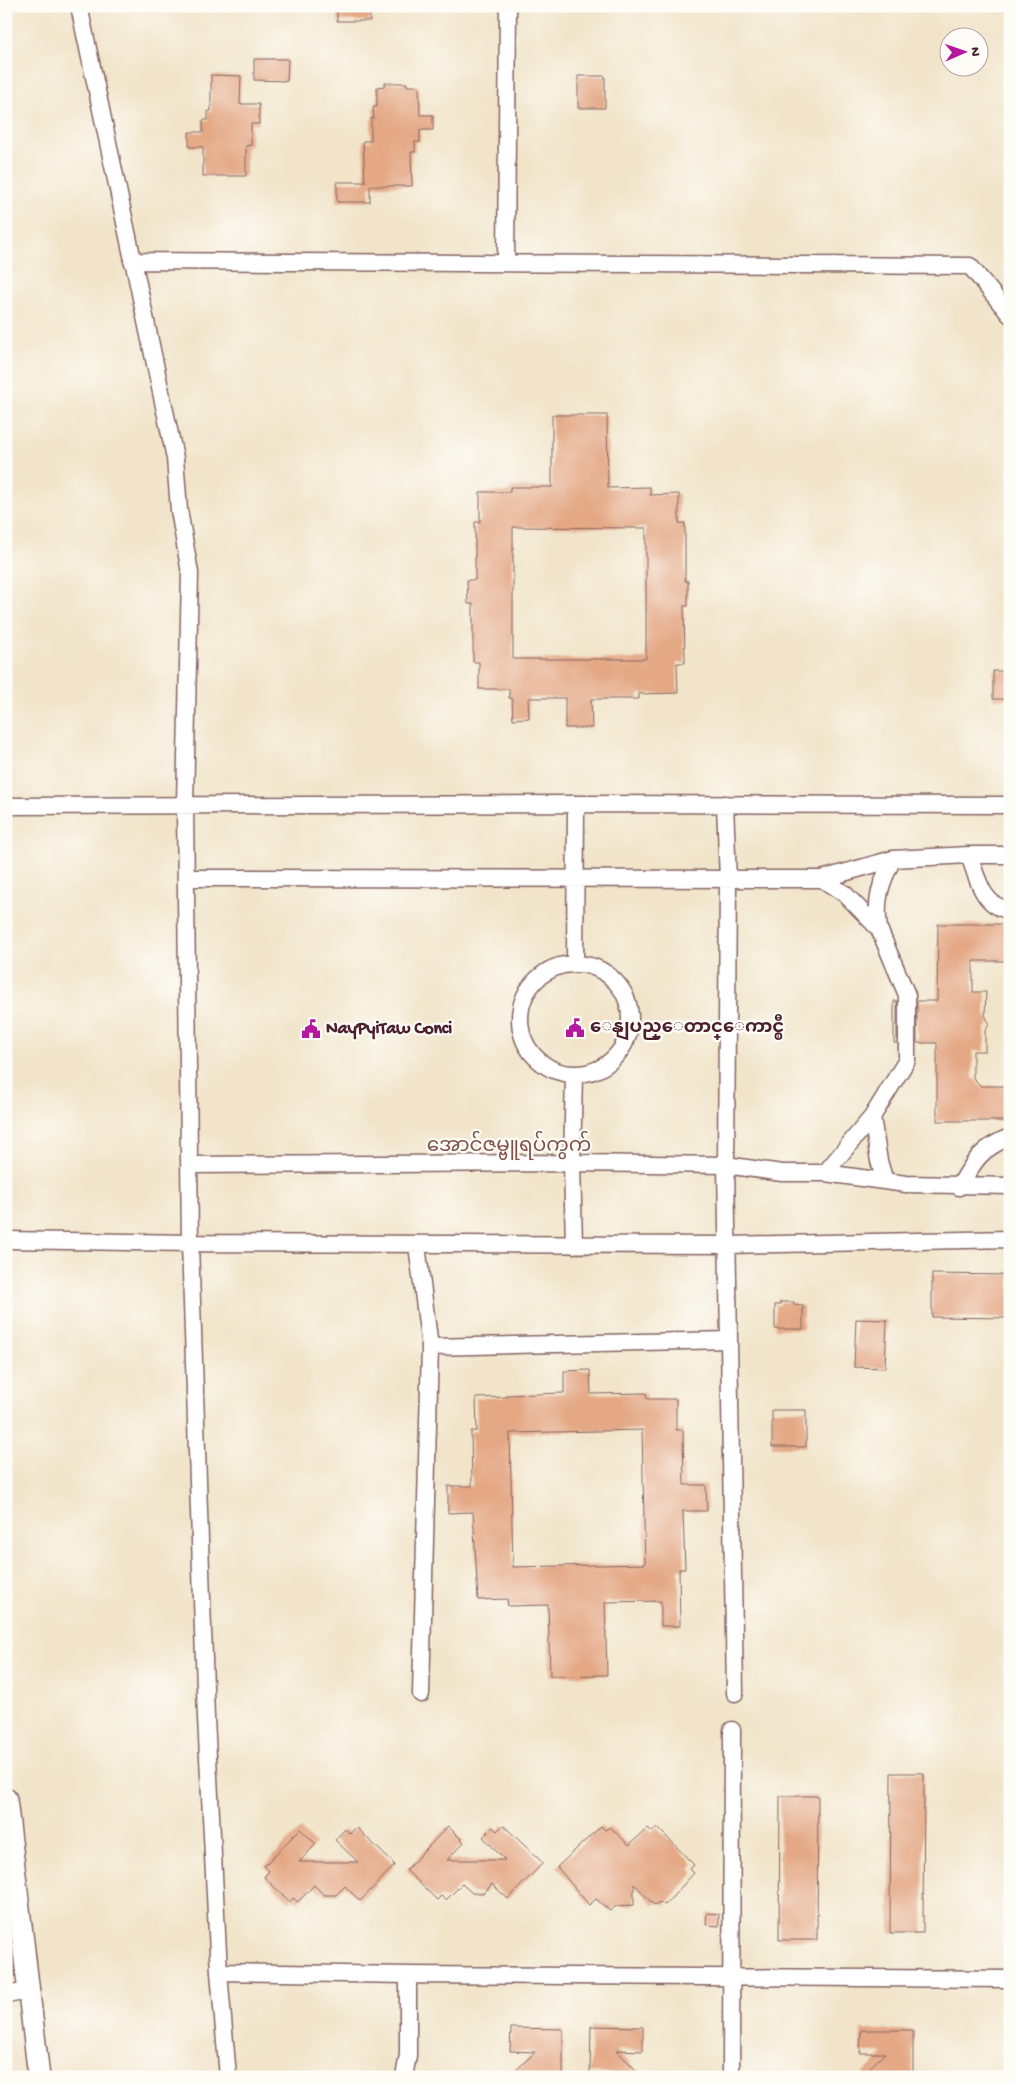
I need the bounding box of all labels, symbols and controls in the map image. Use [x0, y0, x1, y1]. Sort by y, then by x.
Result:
north arrow [938, 28, 988, 78]
text: N [966, 47, 983, 56]
place label: ေနျပည္ေတာင္ေကာင္စီ [590, 1014, 784, 1041]
public building icon: ေနျပည္ေတာင္ေကာင္စီ [564, 1017, 586, 1039]
public building icon: NayPyiTaw Conci [300, 1018, 322, 1040]
place label: NayPyiTaw Conci [326, 1019, 452, 1040]
district label: အောင်ဇမ္ဗူရပ်ကွက် [427, 1130, 591, 1160]

